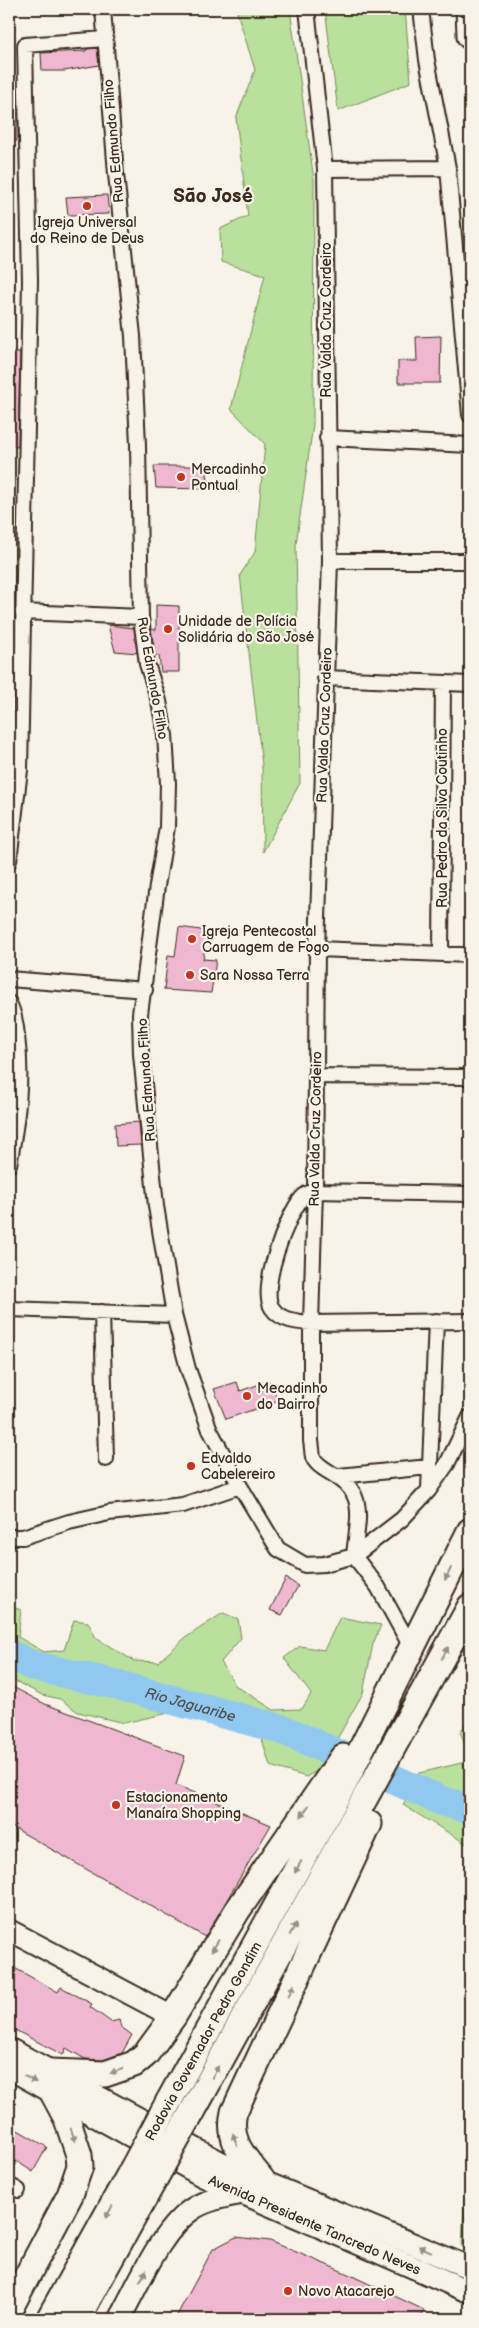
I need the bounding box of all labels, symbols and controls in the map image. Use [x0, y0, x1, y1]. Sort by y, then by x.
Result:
street label: Rua Edmundo Filho [100, 78, 127, 204]
district label: São José [173, 185, 253, 208]
marker: Igreja Universal do Reino de Deus [81, 200, 93, 212]
place label: Igreja Universal do Reino de Deus [30, 214, 144, 247]
street label: Rua Valda Cruz Cordeiro [318, 242, 335, 398]
place label: Mercadinho Pontual [191, 461, 266, 494]
marker: Mercadinho Pontual [175, 471, 187, 483]
place label: Unidade de Polícia Solidária do São José [178, 613, 315, 646]
street label: Rua Edmundo Filho [133, 615, 172, 741]
marker: Unidade de Polícia Solidária do São José [162, 623, 174, 635]
street label: Rua Valda Cruz Cordeiro [313, 647, 336, 803]
street label: Rua Pedro da Silva Coutinho [434, 728, 451, 908]
place label: Igreja Pentecostal Carruagem de Fogo [202, 923, 330, 956]
marker: Igreja Pentecostal Carruagem de Fogo [186, 933, 198, 945]
place label: Sara Nossa Terra [200, 967, 310, 984]
marker: Sara Nossa Terra [184, 969, 196, 981]
street label: Rua Edmundo Filho [134, 1017, 159, 1142]
street label: Rua Valda Cruz Cordeiro [306, 1051, 325, 1207]
place label: Mecadinho do Bairro [257, 1380, 328, 1413]
marker: Mecadinho do Bairro [241, 1390, 253, 1402]
place label: Edvaldo Cabelereiro [201, 1450, 276, 1483]
marker: Edvaldo Cabelereiro [185, 1460, 197, 1472]
one-way arrow [444, 1567, 452, 1581]
one-way arrow [441, 1645, 449, 1660]
water label: Rio Jaguaribe [143, 1684, 238, 1727]
place label: Estacionamento Manaíra Shopping [126, 1789, 241, 1822]
marker: Estacionamento Manaíra Shopping [110, 1799, 122, 1811]
one-way arrow [300, 1804, 310, 1818]
one-way arrow [294, 1860, 302, 1874]
one-way arrow [289, 1923, 298, 1936]
street label: Rodovia Governador Pedro Gondim [142, 1939, 265, 2144]
one-way arrow [211, 1940, 220, 1953]
one-way arrow [287, 1984, 295, 1998]
one-way arrow [211, 2064, 219, 2079]
one-way arrow [109, 2067, 124, 2075]
one-way arrow [24, 2075, 37, 2084]
one-way arrow [69, 2128, 77, 2143]
one-way arrow [230, 2132, 238, 2147]
street label: Avenida Presidente Tancredo Neves [206, 2171, 423, 2279]
one-way arrow [104, 2206, 113, 2219]
one-way arrow [418, 2245, 432, 2253]
one-way arrow [139, 2269, 147, 2284]
place label: Novo Atacarejo [298, 2283, 395, 2300]
marker: Novo Atacarejo [282, 2285, 294, 2297]

